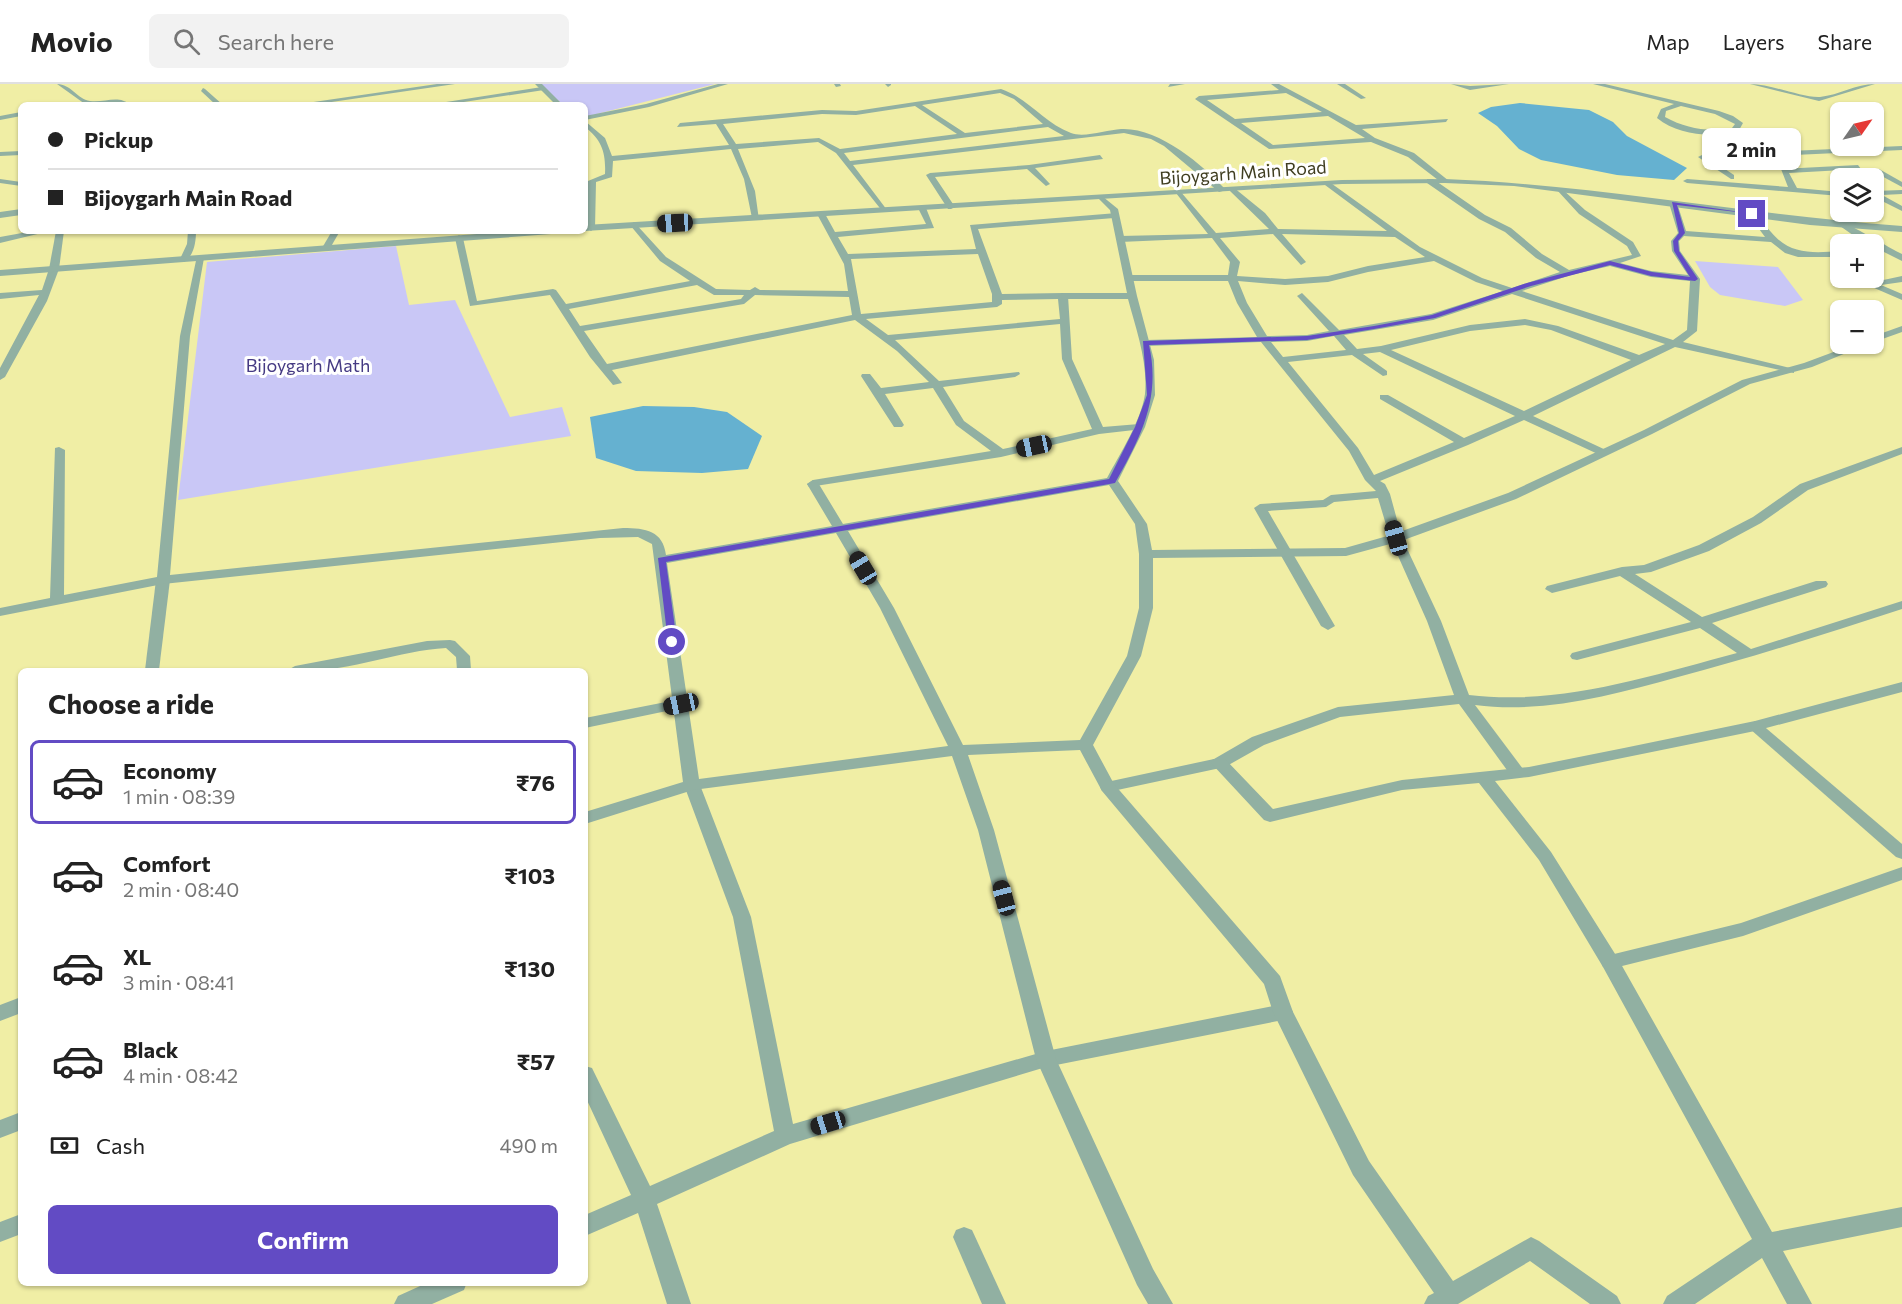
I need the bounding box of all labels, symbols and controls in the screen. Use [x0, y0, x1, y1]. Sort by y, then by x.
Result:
search box [149, 14, 569, 68]
text: Movio [30, 24, 113, 58]
icon: search [170, 25, 203, 58]
text: Search here [218, 28, 334, 55]
text: Map [1646, 29, 1690, 54]
text: Layers [1723, 29, 1785, 54]
text: Share [1818, 29, 1872, 54]
north arrow [1830, 102, 1884, 156]
map controls [1830, 102, 1884, 354]
text: Pickup [84, 126, 153, 153]
callout: 2 min [1702, 127, 1802, 169]
text: 2 min [1727, 137, 1776, 161]
street label: Bijoygarh Main Road [1159, 155, 1327, 189]
button: layers [1830, 168, 1884, 222]
text: Bijoygarh Main Road [84, 184, 292, 211]
route end [1738, 200, 1765, 227]
car [657, 213, 693, 233]
button: + [1830, 234, 1884, 288]
button: − [1830, 300, 1884, 354]
park label: Bijoygarh Math [246, 354, 370, 376]
car [1015, 433, 1053, 459]
car [1382, 518, 1410, 558]
car [846, 548, 880, 588]
route start [658, 628, 685, 655]
text: Choose a ride [48, 687, 214, 720]
car [662, 691, 700, 717]
icon: car [51, 755, 105, 809]
text: Economy [123, 757, 217, 784]
text: ₹76 [516, 769, 555, 796]
text: 1 min · 08:39 [123, 784, 235, 808]
icon: car [51, 848, 105, 902]
text: Comfort [123, 850, 211, 877]
text: ₹103 [504, 862, 555, 889]
text: 2 min · 08:40 [123, 877, 239, 901]
car [991, 878, 1017, 918]
icon: car [51, 941, 105, 995]
text: XL [123, 943, 151, 970]
text: ₹130 [504, 955, 555, 982]
text: 3 min · 08:41 [123, 970, 235, 994]
icon: car [51, 1034, 105, 1088]
text: Black [123, 1036, 178, 1063]
text: ₹57 [517, 1048, 555, 1075]
text: 4 min · 08:42 [123, 1063, 238, 1087]
car [808, 1109, 848, 1137]
icon: cash [48, 1129, 81, 1162]
text: Cash [96, 1132, 145, 1159]
text: 490 m [500, 1133, 558, 1157]
button: Confirm [48, 1205, 558, 1274]

